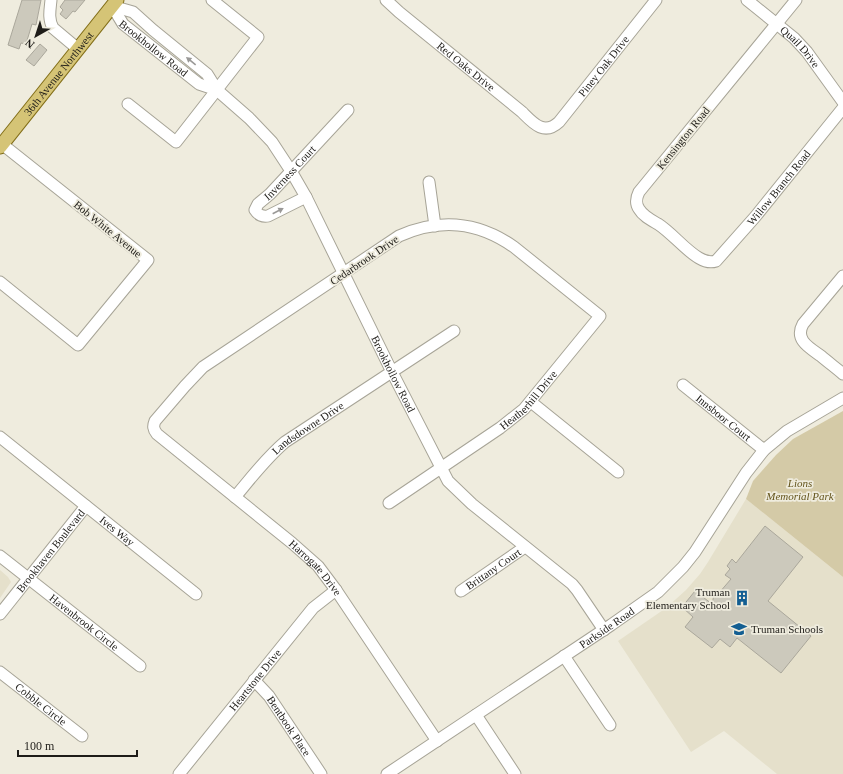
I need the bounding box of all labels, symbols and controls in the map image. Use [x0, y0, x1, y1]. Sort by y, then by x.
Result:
north arrow [16, 16, 56, 56]
street label: Brookhollow Road [117, 17, 191, 79]
street label: Quail Drive [778, 24, 822, 70]
street label: 36th Avenue Northwest [22, 29, 96, 119]
street label: Piney Oak Drive [576, 33, 631, 99]
street label: Red Oaks Drive [435, 39, 497, 94]
one-way arrow [186, 57, 197, 65]
street label: Kensington Road [654, 104, 712, 172]
street label: Inverness Court [261, 143, 318, 203]
street label: Willow Branch Road [745, 147, 813, 228]
street label: Bob White Avenue [72, 198, 144, 260]
one-way arrow [272, 208, 284, 214]
street label: Cedarbrook Drive [328, 233, 400, 287]
street label: Brookhollow Road [369, 334, 418, 415]
street label: Heatherhill Drive [497, 368, 559, 432]
street label: Innsboor Court [694, 392, 753, 443]
street label: Landsdowne Drive [269, 399, 346, 457]
park label: Lions Memorial Park [765, 477, 835, 502]
street label: Brookhaven Boulevard [14, 506, 87, 594]
street label: Ives Way [97, 513, 137, 549]
street label: Harrogate Drive [287, 537, 344, 598]
street label: Brittany Court [463, 546, 523, 592]
place label: Truman Elementary School [646, 586, 730, 611]
building icon: Truman Elementary School [733, 589, 751, 607]
street label: Havenbrook Circle [47, 591, 121, 653]
street label: Parkside Road [577, 604, 637, 650]
school or university icon: Truman Schools [730, 620, 748, 638]
place label: Truman Schools [751, 623, 823, 635]
street label: Heartstone Drive [227, 647, 283, 713]
street label: Cobble Circle [13, 680, 69, 728]
street label: Bentbook Place [265, 694, 313, 758]
scale bar [18, 732, 137, 758]
text: 100 m [24, 739, 55, 753]

